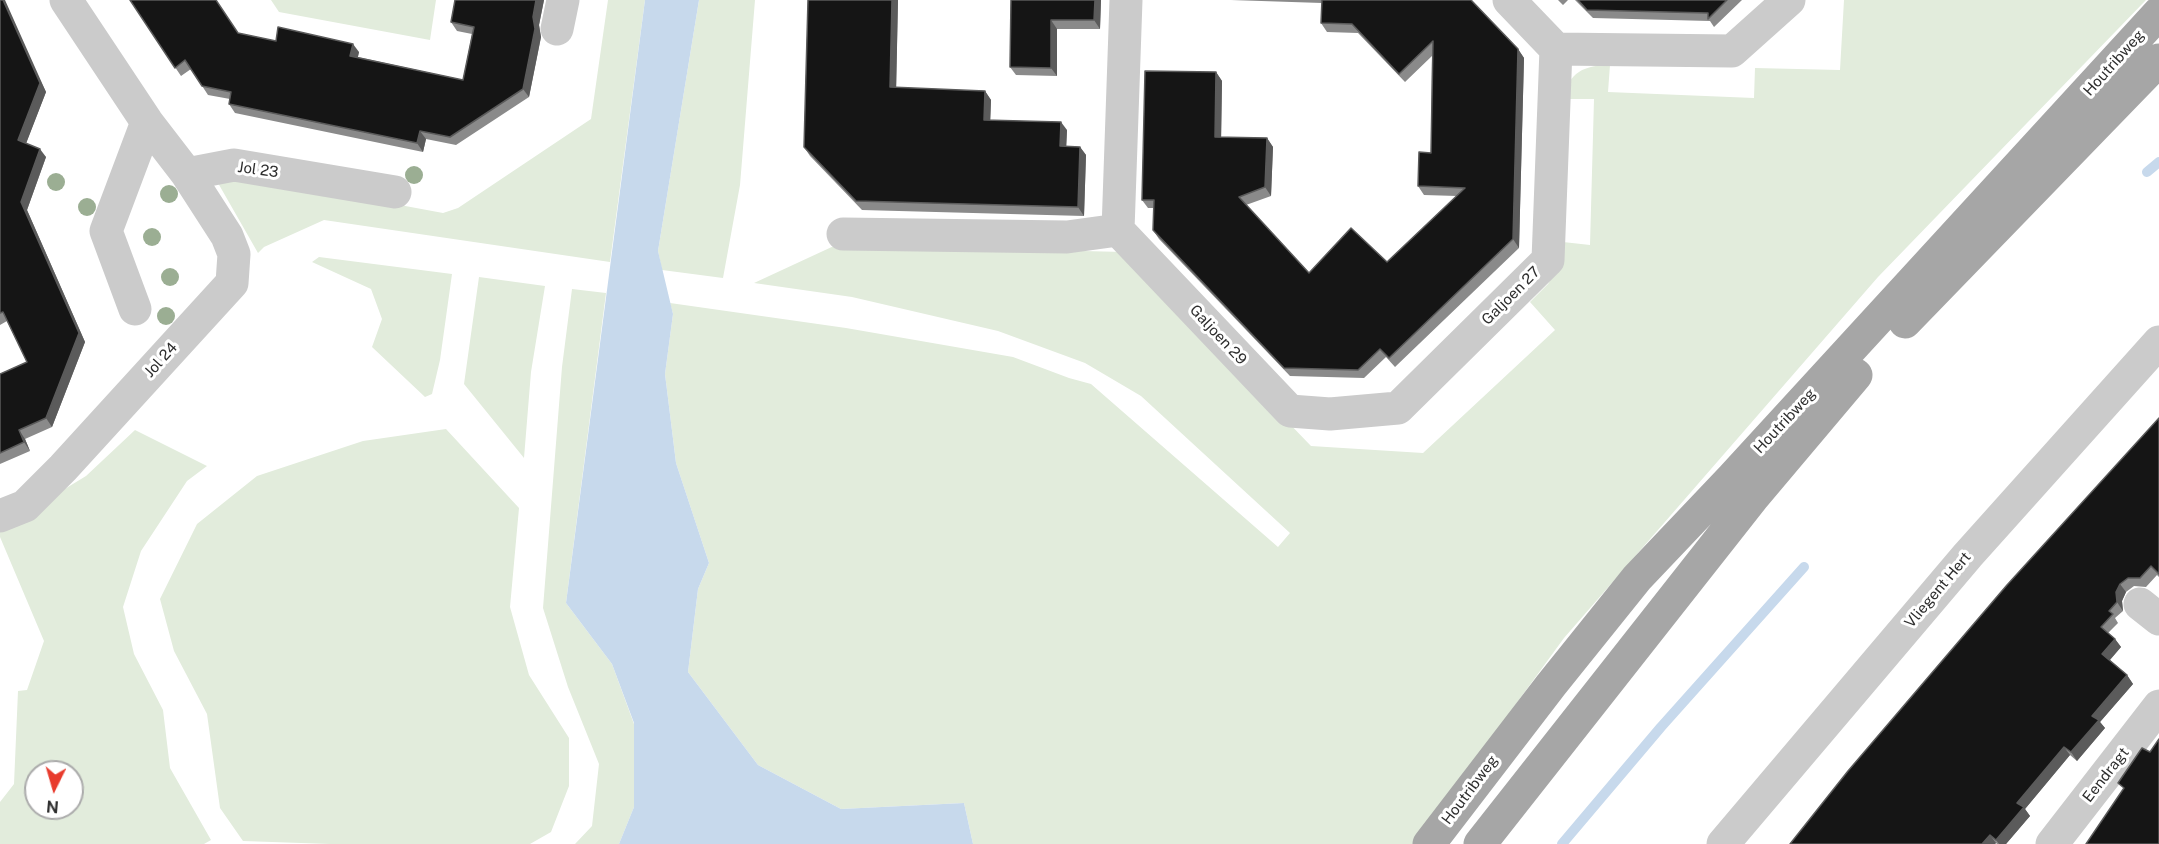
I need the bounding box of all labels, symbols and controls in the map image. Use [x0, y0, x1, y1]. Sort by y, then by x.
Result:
street label: Houtribweg [2080, 26, 2148, 100]
street label: Jol 23 [237, 158, 279, 182]
street label: Galjoen 27 [1478, 263, 1544, 329]
street label: Galjoen 29 [1186, 301, 1250, 369]
street label: Jol 24 [141, 339, 181, 381]
street label: Houtribweg [1750, 385, 1820, 457]
street label: Vliegent Hert [1901, 548, 1975, 632]
street label: Eendragt [2079, 744, 2133, 806]
street label: Houtribweg [1438, 752, 1502, 828]
north arrow [24, 760, 84, 820]
text: N [46, 796, 60, 816]

